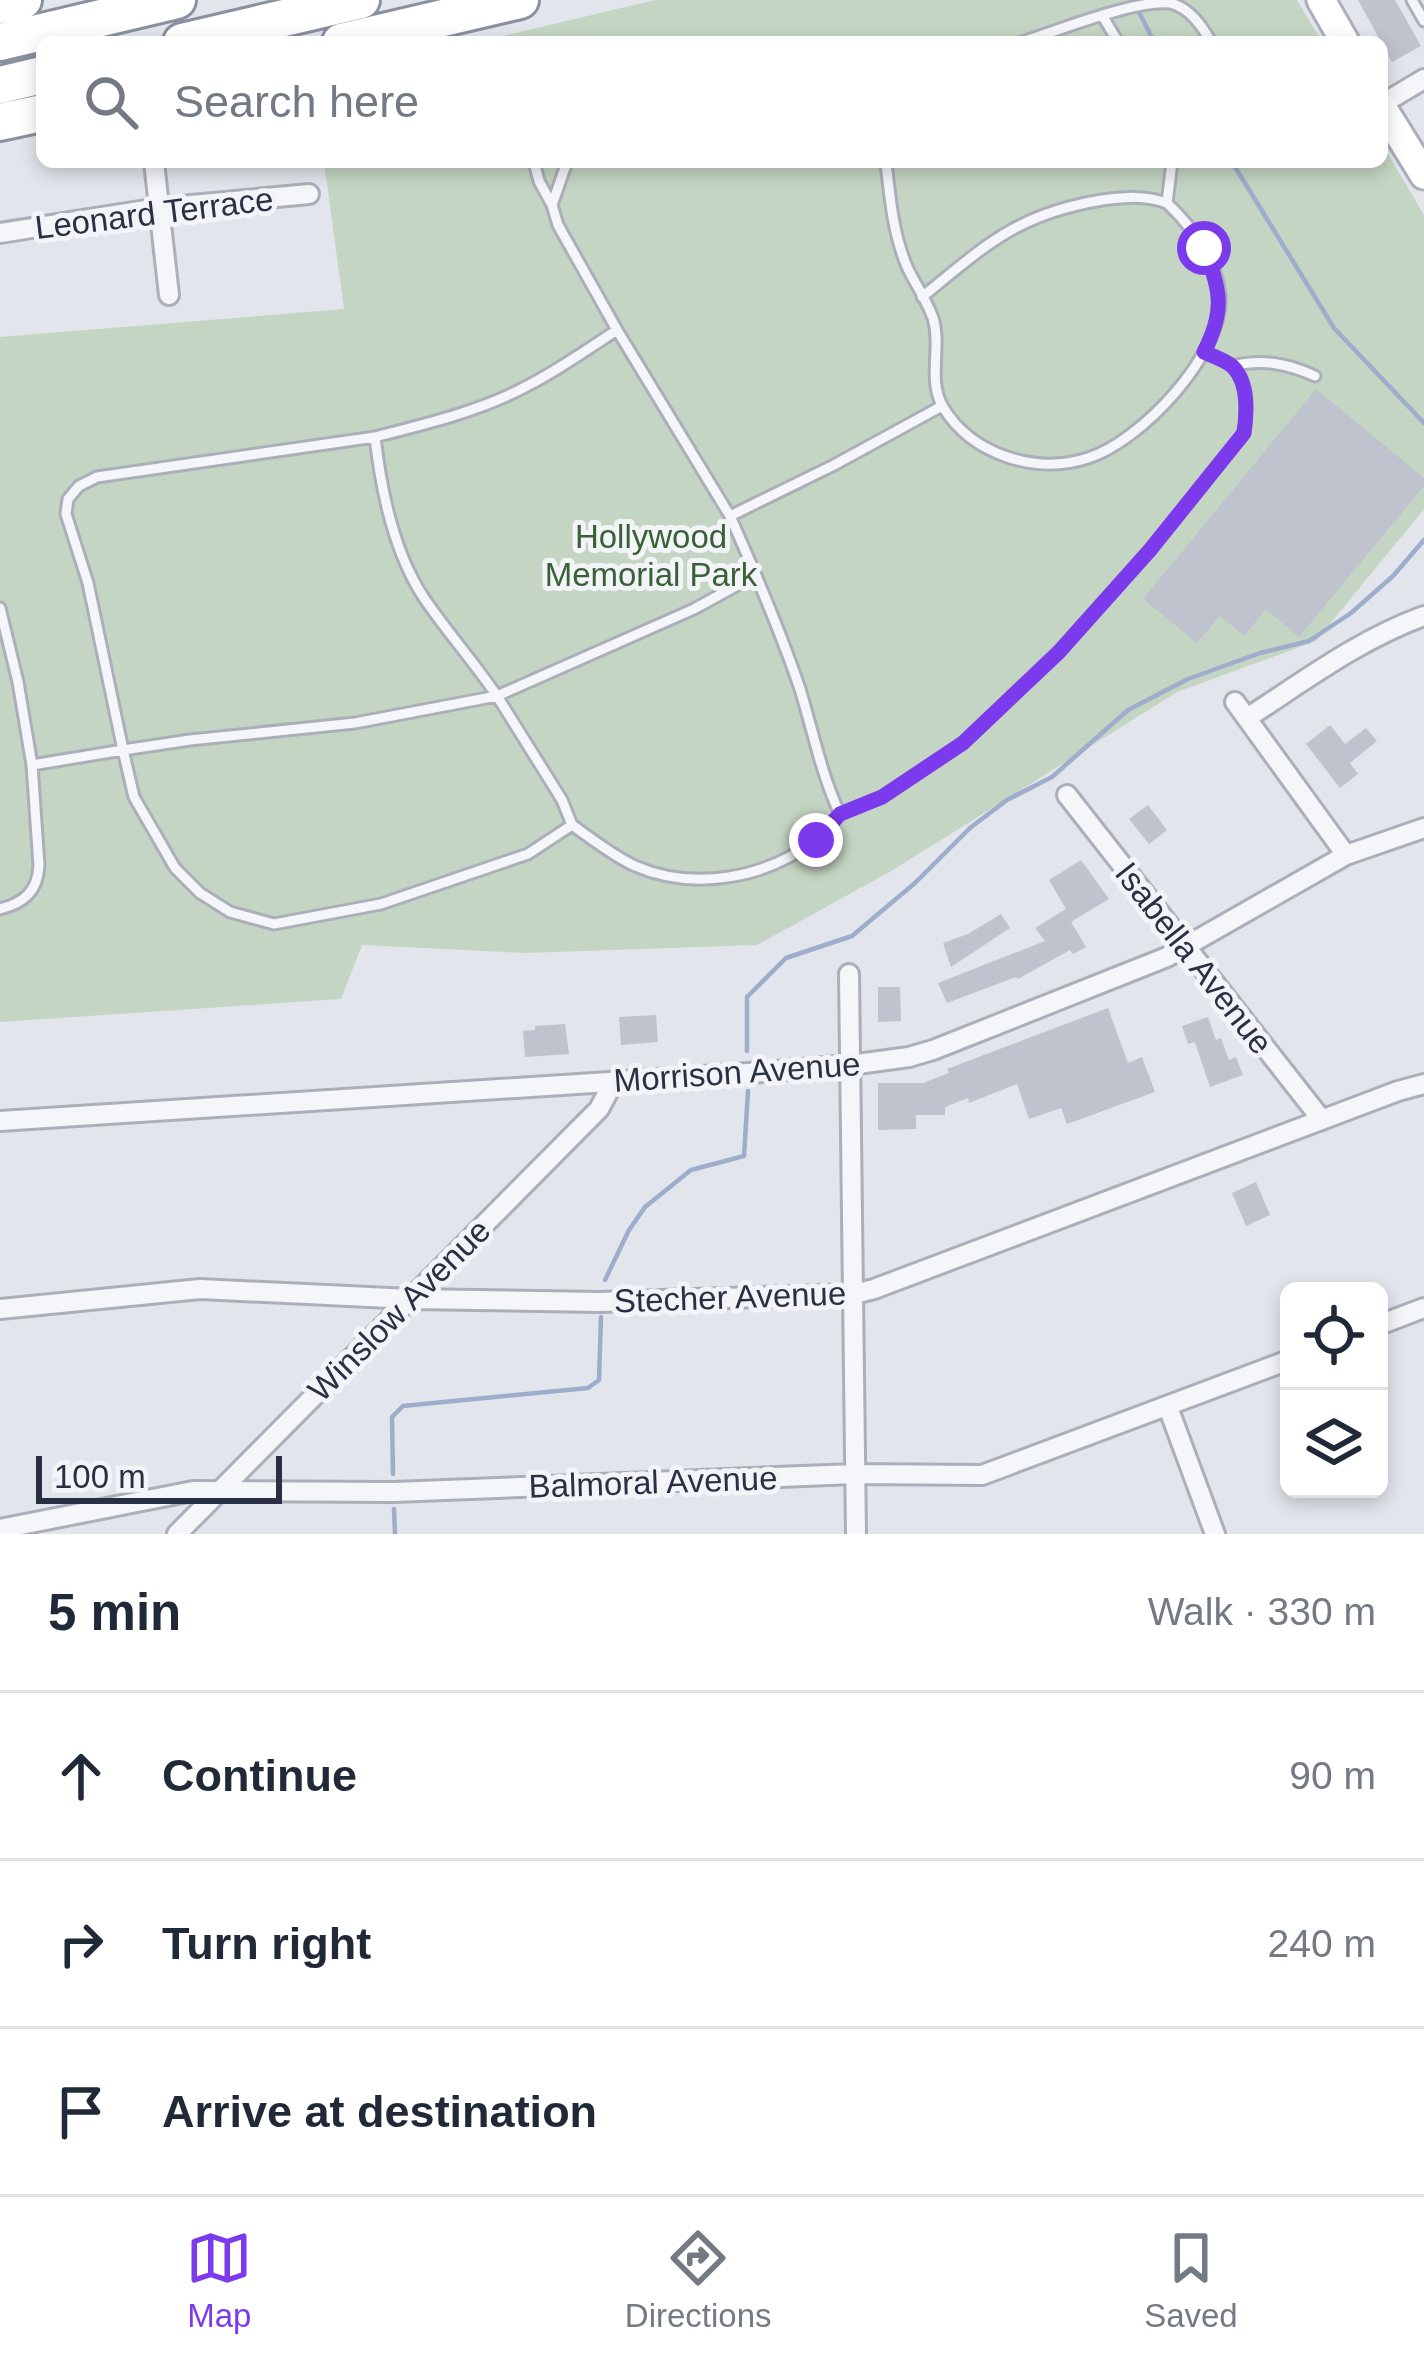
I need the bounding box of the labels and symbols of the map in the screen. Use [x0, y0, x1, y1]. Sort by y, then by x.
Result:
street label: Leonard Terrace [33, 180, 275, 246]
route start [1177, 221, 1231, 275]
park label: Hollywood Memorial Park [545, 518, 758, 593]
route end [789, 813, 843, 867]
street label: Isabella Avenue [1108, 855, 1280, 1061]
street label: Morrison Avenue [612, 1045, 862, 1099]
street label: Winslow Avenue [301, 1212, 497, 1408]
street label: Stecher Avenue [613, 1274, 847, 1320]
scale bar [36, 1450, 282, 1503]
street label: Balmoral Avenue [528, 1459, 778, 1505]

